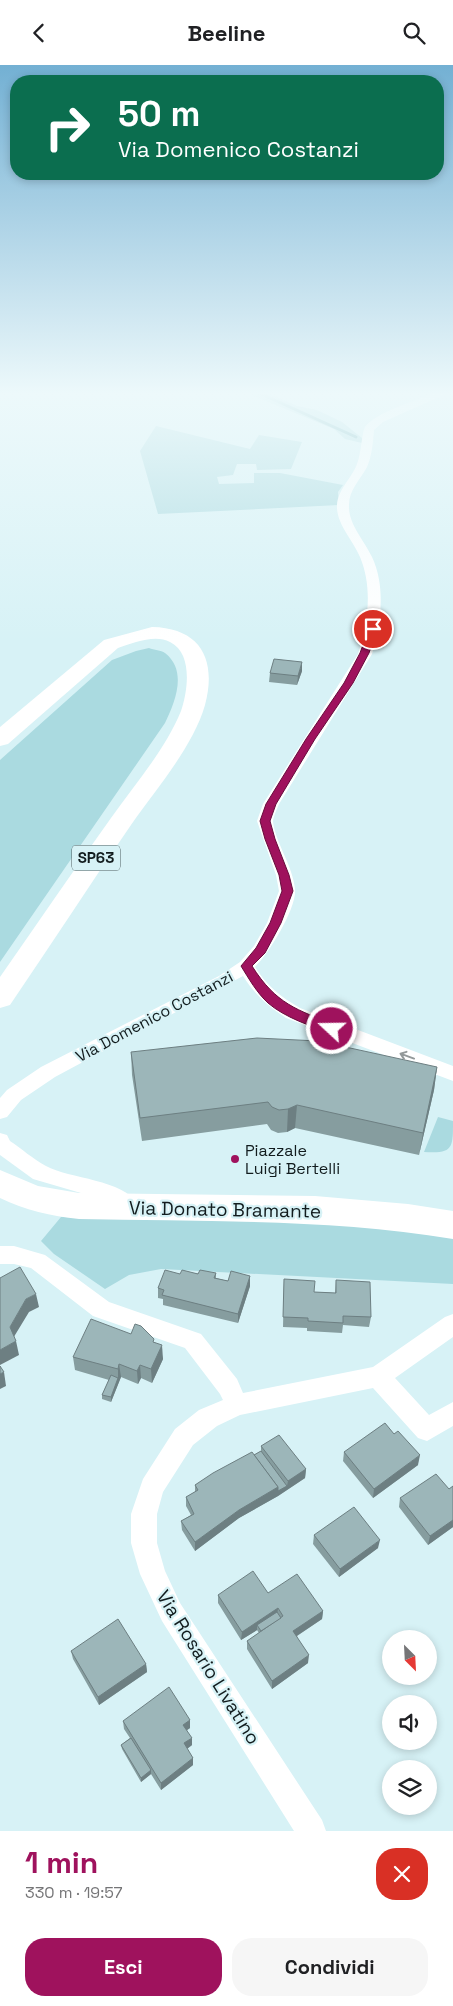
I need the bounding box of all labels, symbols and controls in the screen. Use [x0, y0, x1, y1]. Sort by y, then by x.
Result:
icon: back [25, 19, 53, 47]
text: Beeline [188, 19, 265, 47]
icon: search [400, 19, 428, 47]
text: 50 m [118, 92, 200, 136]
icon: right [35, 95, 100, 160]
text: Via Domenico Costanzi [118, 135, 359, 163]
pin [352, 608, 394, 650]
icon: arrive [359, 615, 387, 643]
road number: SP63 [72, 845, 120, 871]
street label: Via Domenico Costanzi [72, 966, 236, 1067]
position arrow [305, 1002, 357, 1054]
one-way arrow [400, 1051, 416, 1060]
place label: Piazzale Luigi Bertelli [245, 1140, 340, 1179]
marker: Piazzale Luigi Bertelli [229, 1153, 241, 1165]
street label: Via Donato Bramante [129, 1195, 321, 1224]
street label: Via Rosario Livatino [151, 1585, 266, 1749]
north arrow [382, 1630, 438, 1685]
map controls [382, 1630, 437, 1815]
button: sound [382, 1695, 437, 1750]
button: layers [382, 1760, 437, 1815]
text: 1 min [25, 1843, 98, 1882]
button: close [376, 1848, 428, 1900]
text: 330 m · 19:57 [25, 1882, 123, 1903]
button: Esci [25, 1938, 222, 1996]
button: Condividi [232, 1938, 428, 1996]

